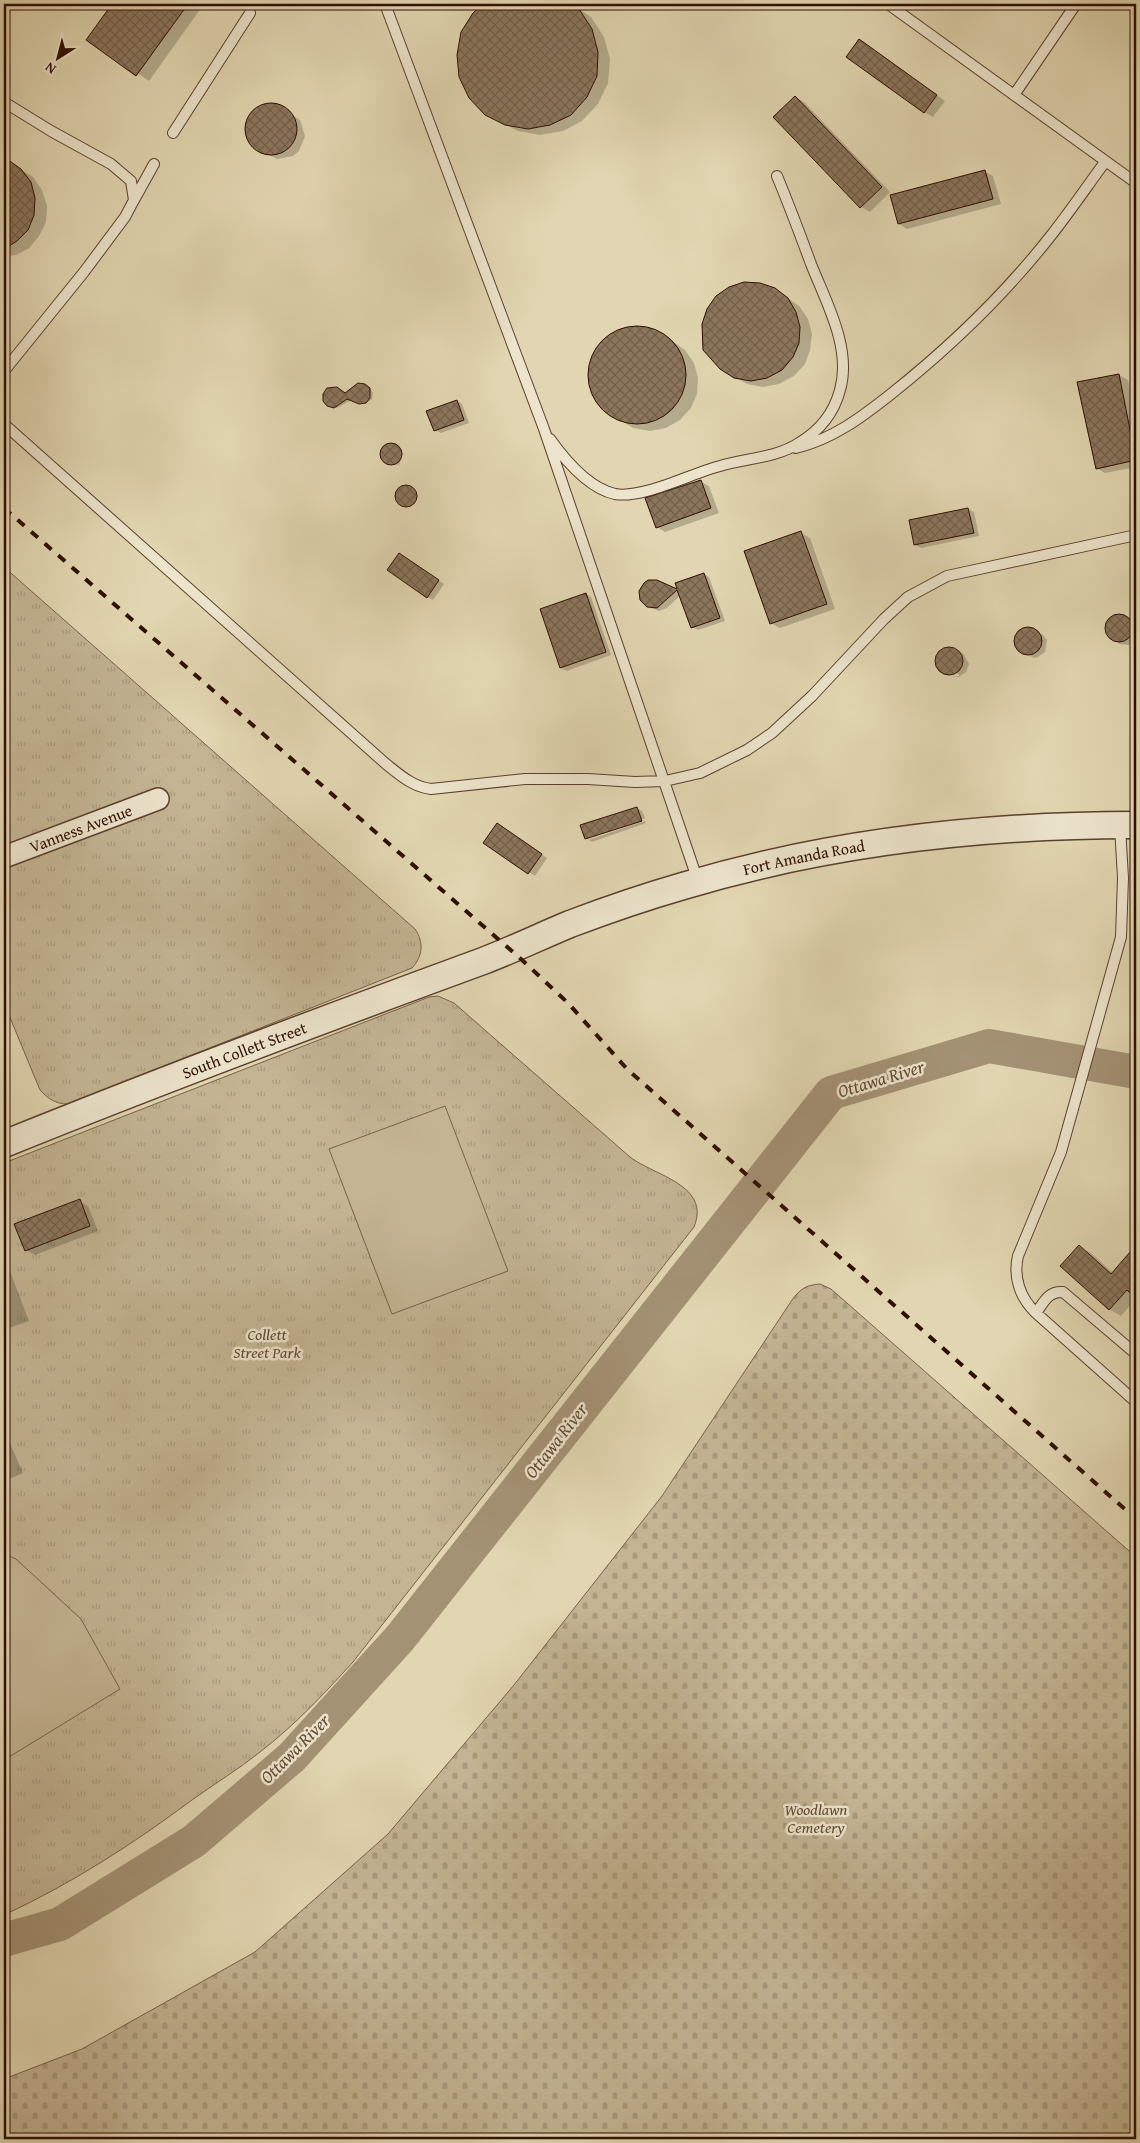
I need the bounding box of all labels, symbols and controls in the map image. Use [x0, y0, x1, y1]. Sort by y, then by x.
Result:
north arrow [32, 32, 82, 82]
text: N [40, 57, 60, 79]
street label: Vanness Avenue [26, 798, 136, 858]
street label: Fort Amanda Road [741, 833, 867, 881]
street label: South Collett Street [178, 1015, 310, 1085]
water label: Ottawa River [834, 1052, 929, 1104]
park label: Collett Street Park [233, 1322, 301, 1364]
water label: Ottawa River [517, 1396, 595, 1484]
water label: Ottawa River [254, 1707, 337, 1790]
park label: Woodlawn Cemetery [785, 1797, 847, 1839]

